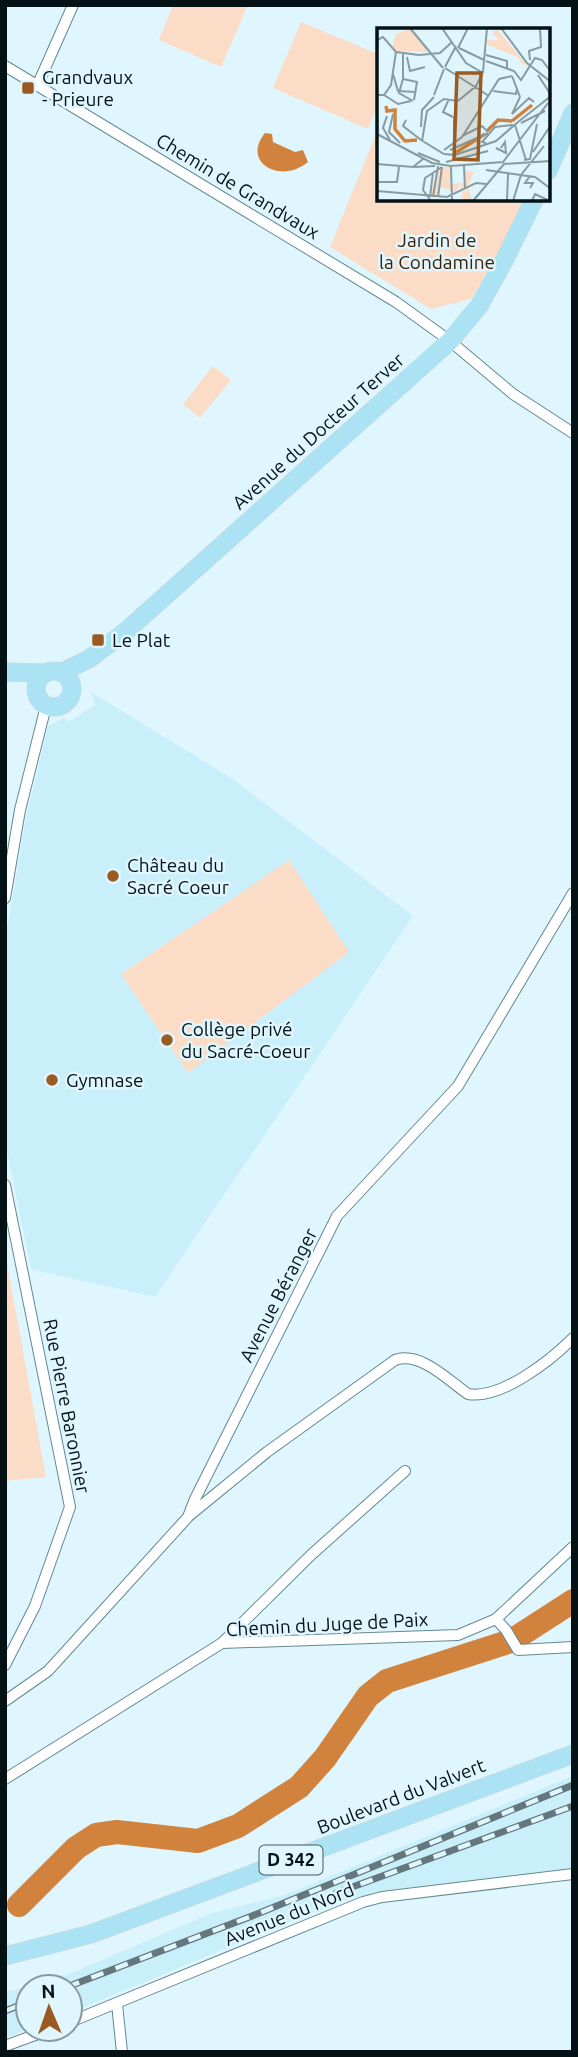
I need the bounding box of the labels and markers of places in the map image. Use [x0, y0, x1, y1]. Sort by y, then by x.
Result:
place label: Grandvaux - Prieure [42, 66, 133, 110]
marker: Grandvaux - Prieure [20, 80, 36, 96]
place label: Le Plat [112, 629, 171, 651]
marker: Le Plat [90, 632, 106, 648]
place label: Château du Sacré Coeur [127, 854, 229, 898]
marker: Château du Sacré Coeur [105, 868, 121, 884]
place label: Collège privé du Sacré-Coeur [181, 1018, 310, 1062]
marker: Collège privé du Sacré-Coeur [159, 1032, 175, 1048]
place label: Gymnase [66, 1069, 143, 1091]
marker: Gymnase [44, 1072, 60, 1088]

